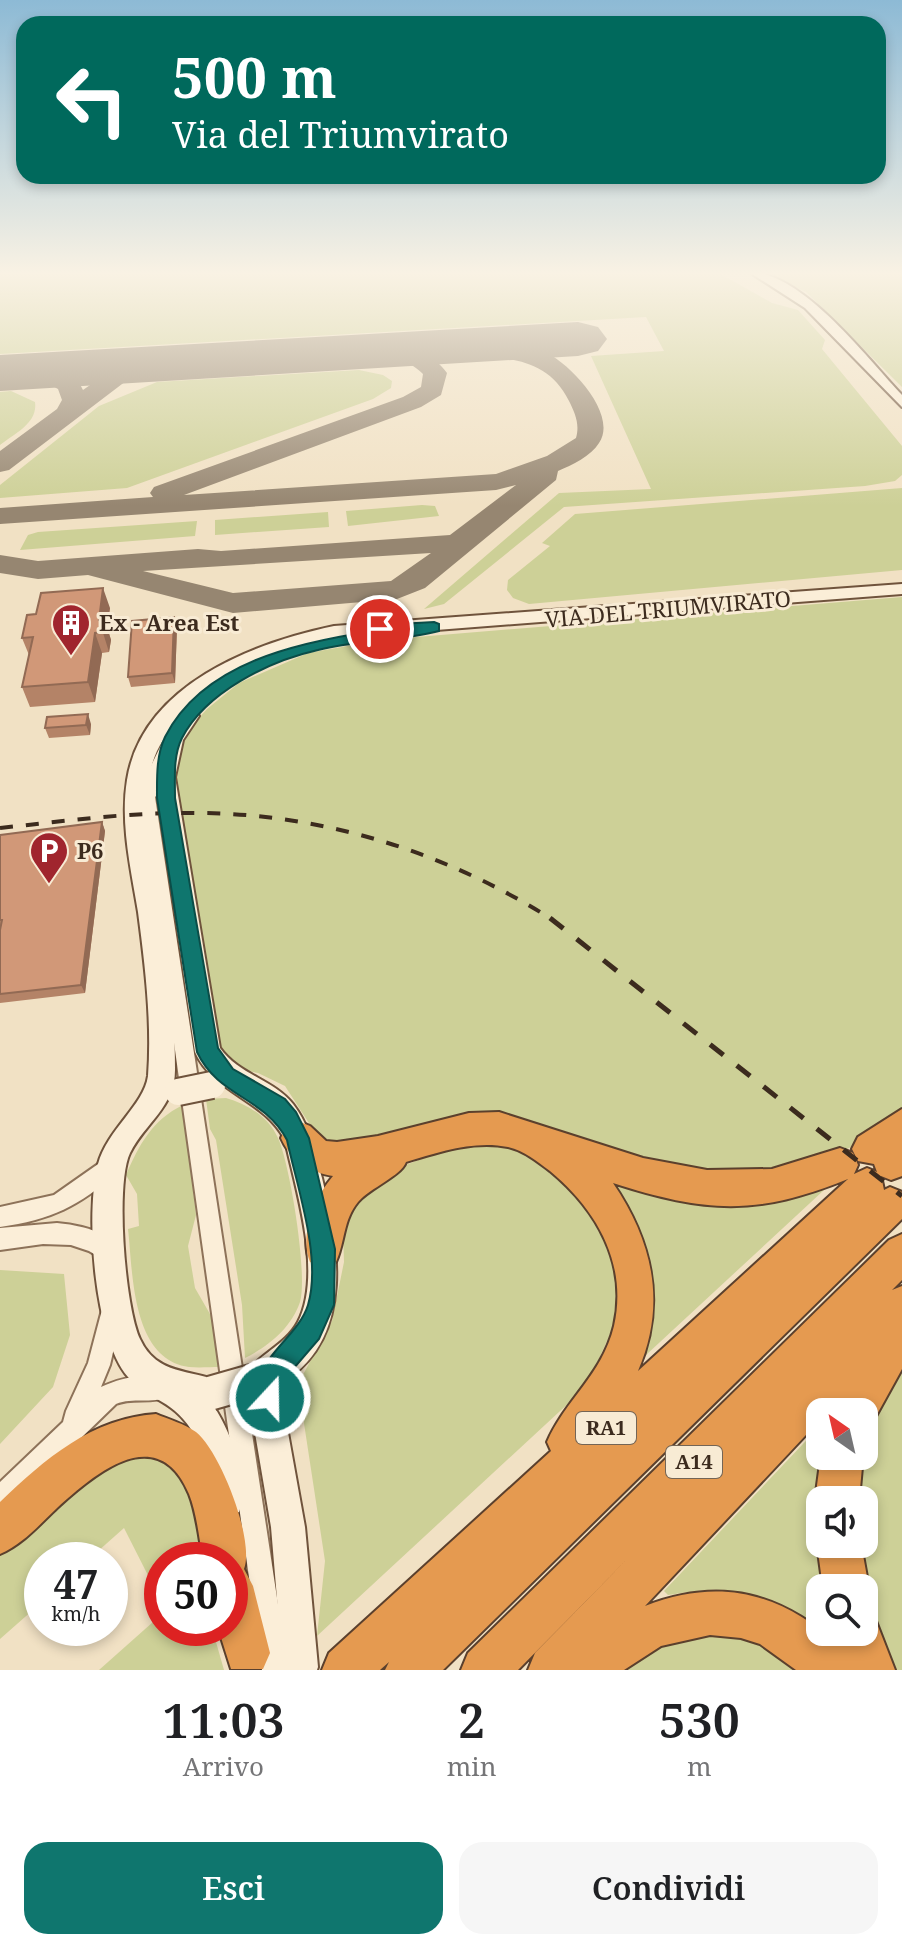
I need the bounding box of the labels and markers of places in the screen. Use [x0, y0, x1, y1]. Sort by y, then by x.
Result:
pin [346, 595, 414, 663]
building icon: Ex - Area Est [50, 602, 92, 657]
place label: Ex - Area Est [99, 607, 239, 637]
parking icon: P6 [28, 830, 70, 885]
place label: P6 [77, 835, 103, 865]

